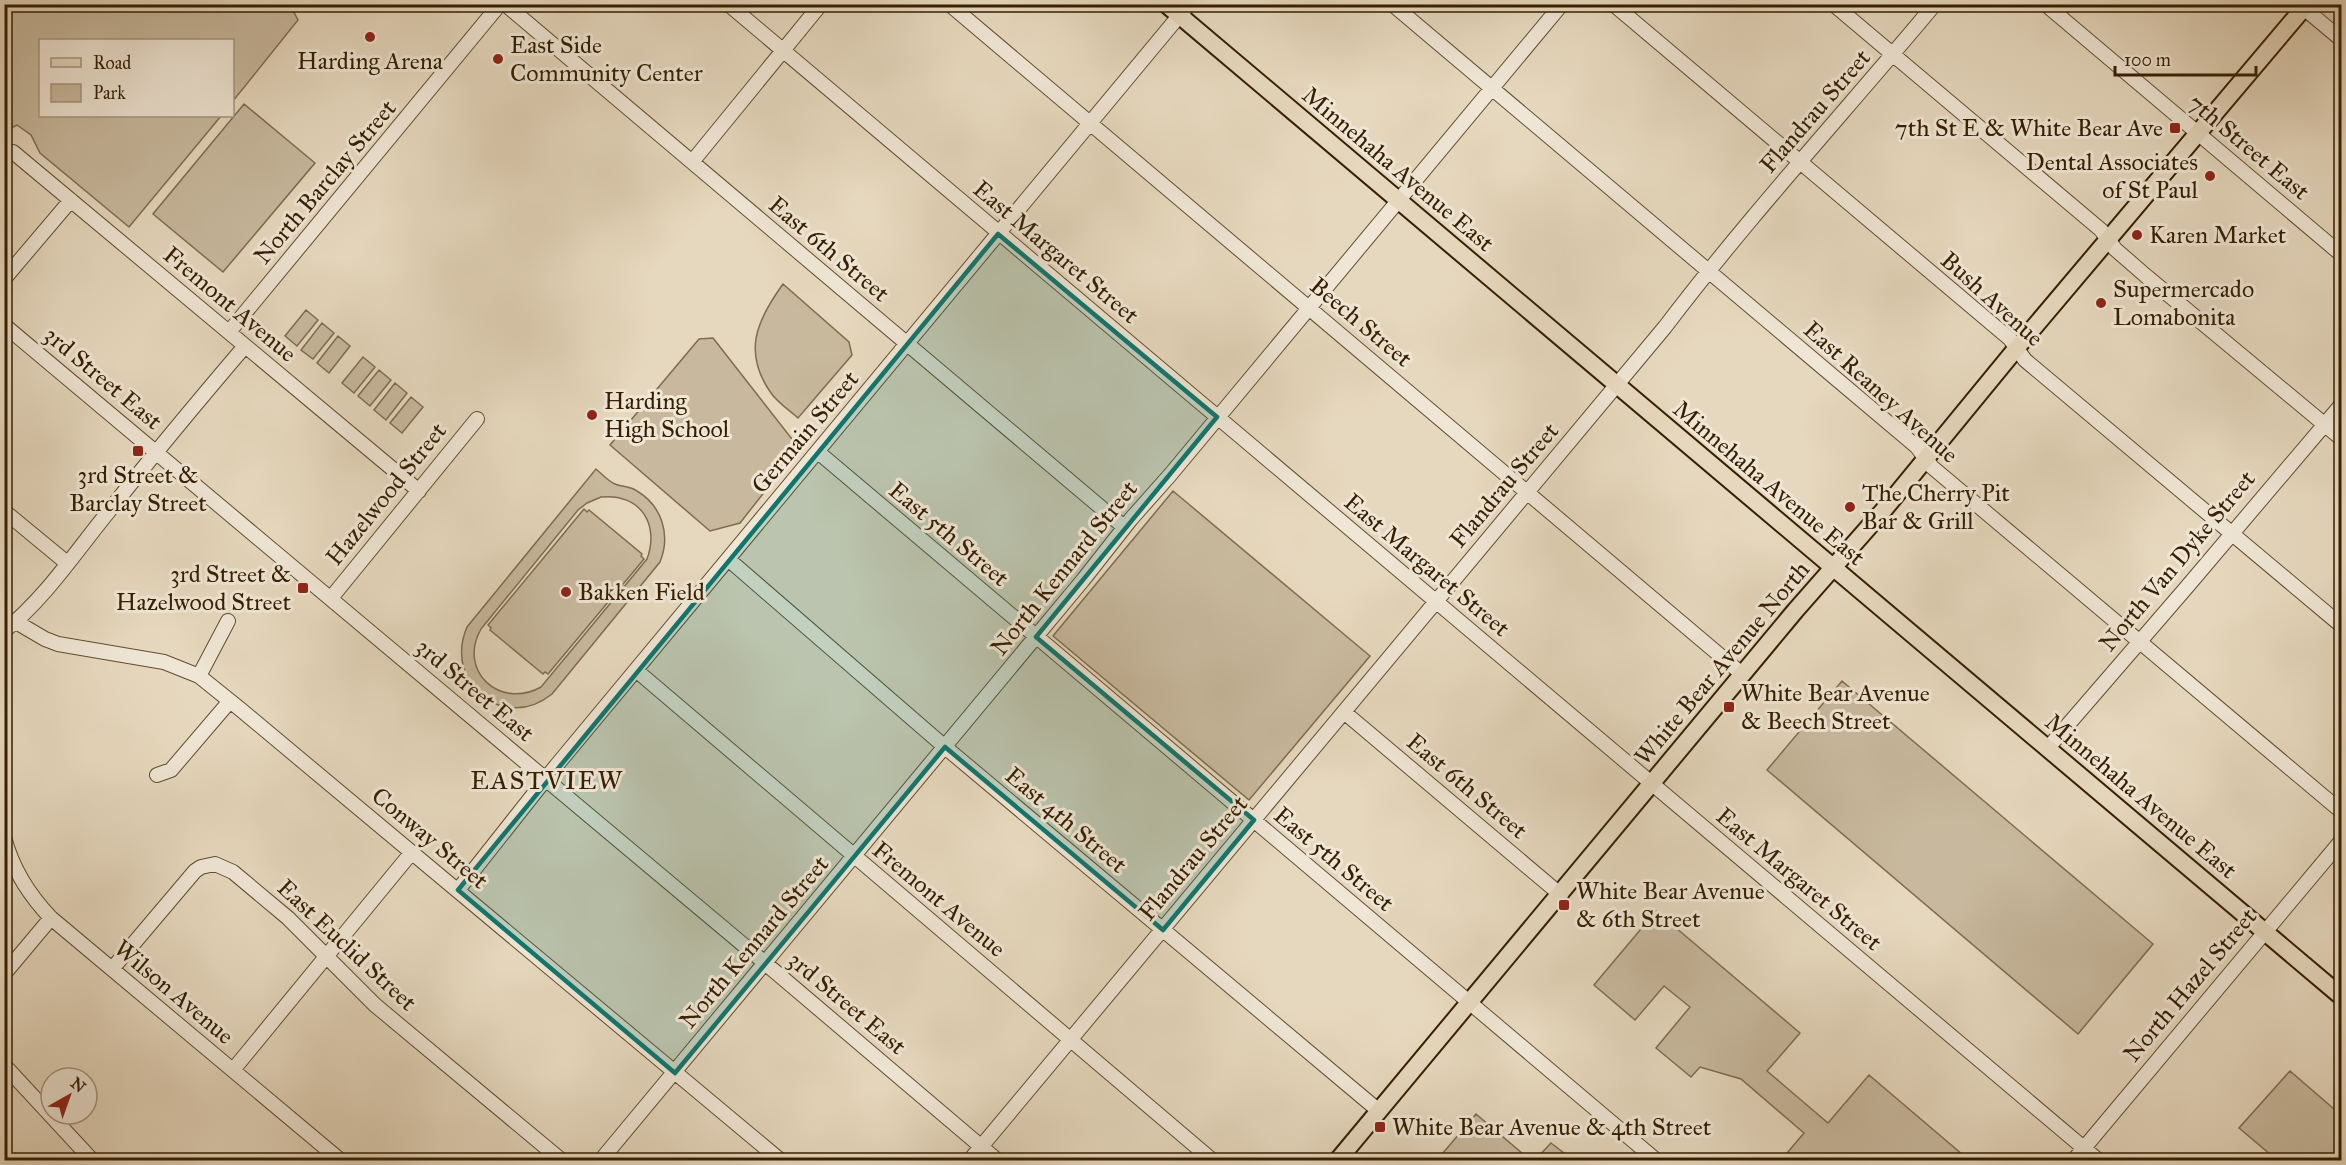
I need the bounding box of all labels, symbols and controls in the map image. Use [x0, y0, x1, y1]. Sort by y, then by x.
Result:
marker: Harding Arena [363, 30, 377, 44]
place label: East Side Community Center [510, 30, 703, 88]
legend [39, 39, 234, 117]
scale bar [2115, 39, 2256, 77]
street label: Flandrau Street [1753, 43, 1877, 179]
place label: Harding Arena [297, 46, 444, 76]
text: 100 m [2124, 49, 2171, 71]
text: Road [93, 52, 131, 74]
marker: East Side Community Center [491, 52, 505, 66]
street label: Minnehaha Avenue East [1296, 80, 1500, 258]
text: Park [93, 82, 126, 104]
street label: 7th Street East [2182, 88, 2316, 207]
street label: North Barclay Street [247, 93, 403, 270]
place label: 7th St E & White Bear Ave [1895, 113, 2163, 143]
marker: 7th St E & White Bear Ave [2168, 121, 2182, 135]
place label: Dental Associates of St Paul [2026, 147, 2199, 205]
marker: Dental Associates of St Paul [2203, 169, 2217, 183]
street label: East Margaret Street [967, 174, 1145, 330]
street label: East 6th Street [762, 190, 896, 309]
place label: Karen Market [2149, 220, 2287, 250]
marker: Karen Market [2130, 228, 2144, 242]
street label: Fremont Avenue [157, 240, 303, 368]
street label: Bush Avenue [1934, 245, 2050, 353]
street label: Beech Street [1304, 271, 1419, 374]
place label: Supermercado Lomabonita [2113, 274, 2254, 332]
marker: Supermercado Lomabonita [2094, 296, 2108, 310]
street label: East Reaney Avenue [1797, 315, 1965, 469]
street label: 3rd Street East [38, 320, 169, 436]
street label: Germain Street [745, 364, 865, 500]
place label: Harding High School [604, 386, 730, 444]
street label: Minnehaha Avenue East [1667, 394, 1871, 572]
marker: Harding High School [585, 408, 599, 422]
street label: Hazelwood Street [319, 416, 453, 572]
street label: Flandrau Street [1443, 416, 1565, 554]
marker: 3rd Street & Barclay Street [131, 444, 145, 458]
place label: 3rd Street & Barclay Street [69, 460, 207, 518]
street label: North Van Dyke Street [2093, 464, 2262, 658]
street label: North Kennard Street [984, 474, 1144, 662]
street label: East 5th Street [883, 475, 1016, 593]
place label: The Cherry Pit Bar & Grill [1862, 478, 2010, 536]
street label: East Margaret Street [1338, 487, 1516, 643]
marker: The Cherry Pit Bar & Grill [1843, 500, 1857, 514]
street label: White Bear Avenue North [1628, 555, 1816, 771]
place label: 3rd Street & Hazelwood Street [116, 559, 291, 617]
place label: Bakken Field [578, 577, 705, 607]
marker: 3rd Street & Hazelwood Street [296, 581, 310, 595]
marker: Bakken Field [559, 585, 573, 599]
street label: 3rd Street East [410, 632, 541, 748]
place label: White Bear Avenue & Beech Street [1741, 678, 1930, 736]
marker: White Bear Avenue & Beech Street [1722, 700, 1736, 714]
street label: Minnehaha Avenue East [2039, 707, 2243, 885]
street label: East 6th Street [1400, 727, 1534, 846]
street label: East 4th Street [999, 760, 1133, 880]
district label: EASTVIEW [470, 764, 624, 796]
street label: Conway Street [366, 781, 495, 896]
street label: Flandrau Street [1132, 789, 1254, 927]
street label: East 5th Street [1268, 800, 1401, 918]
street label: East Margaret Street [1710, 801, 1888, 957]
street label: Fremont Avenue [866, 835, 1012, 963]
street label: North Kennard Street [673, 849, 835, 1035]
street label: East Euclid Street [271, 873, 423, 1018]
place label: White Bear Avenue & 6th Street [1576, 876, 1765, 934]
marker: White Bear Avenue & 6th Street [1557, 898, 1571, 912]
street label: North Hazel Street [2117, 902, 2263, 1068]
street label: Wilson Avenue [108, 933, 240, 1051]
street label: 3rd Street East [782, 945, 913, 1061]
north arrow [39, 1066, 99, 1126]
text: N [67, 1073, 90, 1097]
place label: White Bear Avenue & 4th Street [1392, 1112, 1712, 1142]
marker: White Bear Avenue & 4th Street [1373, 1120, 1387, 1134]

